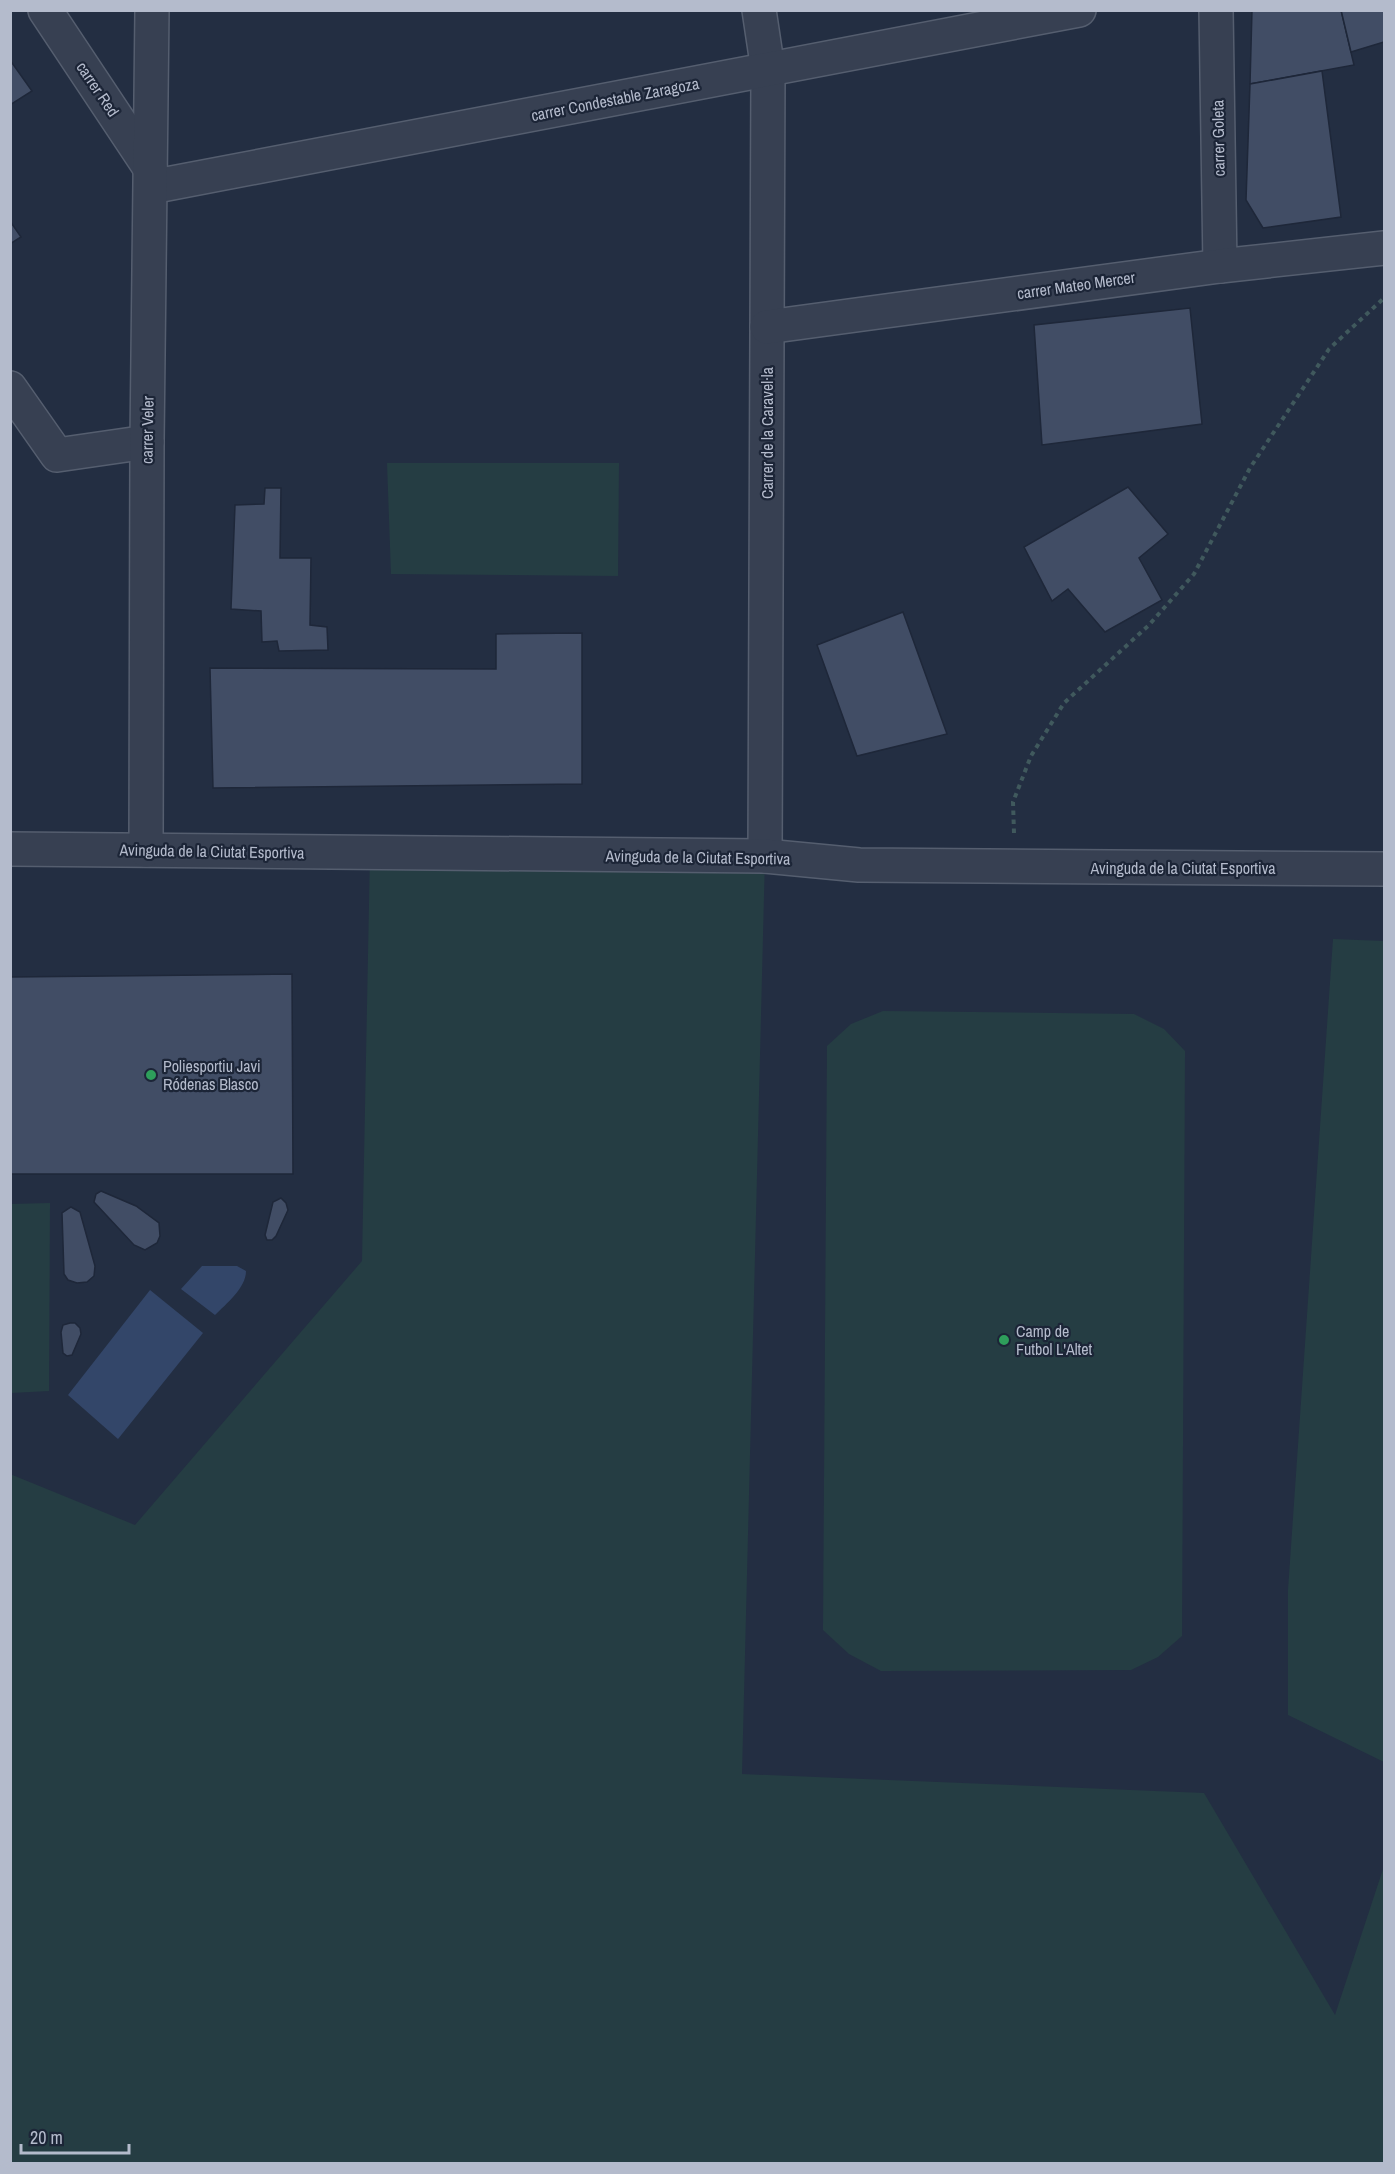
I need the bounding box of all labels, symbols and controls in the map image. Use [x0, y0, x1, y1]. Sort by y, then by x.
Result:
street label: carrer Red [72, 57, 124, 121]
street label: carrer Condestable Zaragoza [529, 72, 702, 126]
street label: carrer Goleta [1206, 99, 1230, 176]
street label: carrer Mateo Mercer [1016, 266, 1137, 304]
street label: Carrer de la Caravel·la [756, 366, 778, 499]
street label: carrer Veler [135, 395, 159, 464]
street label: Avinguda de la Ciutat Esportiva [118, 838, 305, 864]
street label: Avinguda de la Ciutat Esportiva [604, 844, 791, 870]
street label: Avinguda de la Ciutat Esportiva [1089, 857, 1276, 879]
place label: Poliesportiu Javi Ródenas Blasco [163, 1055, 261, 1095]
marker: Poliesportiu Javi Ródenas Blasco [144, 1068, 158, 1082]
place label: Camp de Futbol L'Altet [1016, 1320, 1093, 1360]
marker: Camp de Futbol L'Altet [997, 1333, 1011, 1347]
scale bar [21, 2117, 129, 2155]
text: 20 m [30, 2125, 63, 2150]

